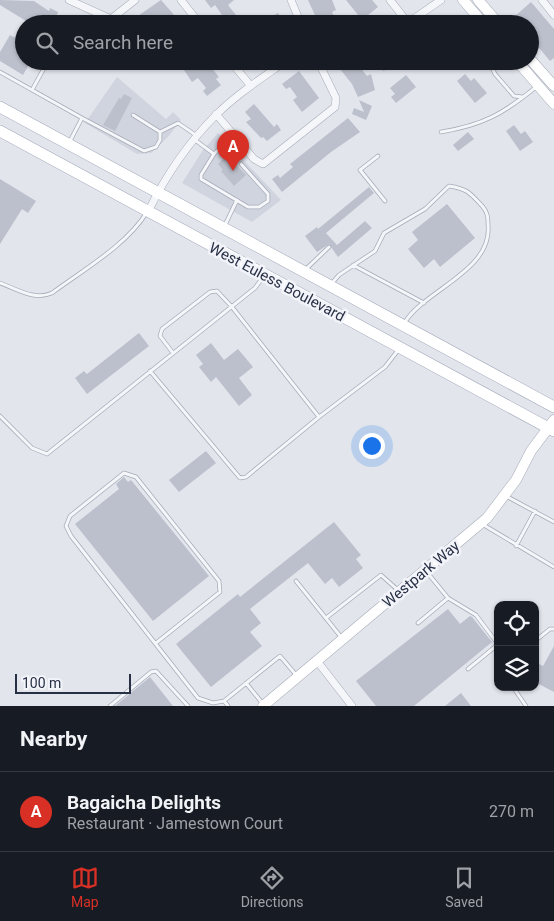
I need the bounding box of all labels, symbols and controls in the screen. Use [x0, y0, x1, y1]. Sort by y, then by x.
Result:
search box [15, 15, 539, 70]
icon: search [33, 29, 61, 57]
text: Search here [73, 31, 173, 54]
pin: A [217, 130, 249, 171]
street label: West Euless Boulevard [206, 239, 348, 325]
your location [359, 433, 385, 459]
street label: Westpark Way [379, 537, 463, 611]
map controls [494, 601, 539, 691]
button: locate [494, 601, 539, 646]
button: layers [494, 646, 539, 691]
scale bar [15, 671, 131, 694]
text: 100 m [22, 675, 61, 691]
text: Nearby [20, 727, 87, 751]
text: Bagaicha Delights [67, 791, 221, 814]
text: A [31, 802, 41, 821]
text: 270 m [489, 802, 534, 821]
text: Restaurant · Jamestown Court [67, 814, 283, 833]
tab: Map [71, 864, 99, 910]
tab: Directions [241, 864, 304, 910]
tab: Saved [445, 864, 483, 910]

